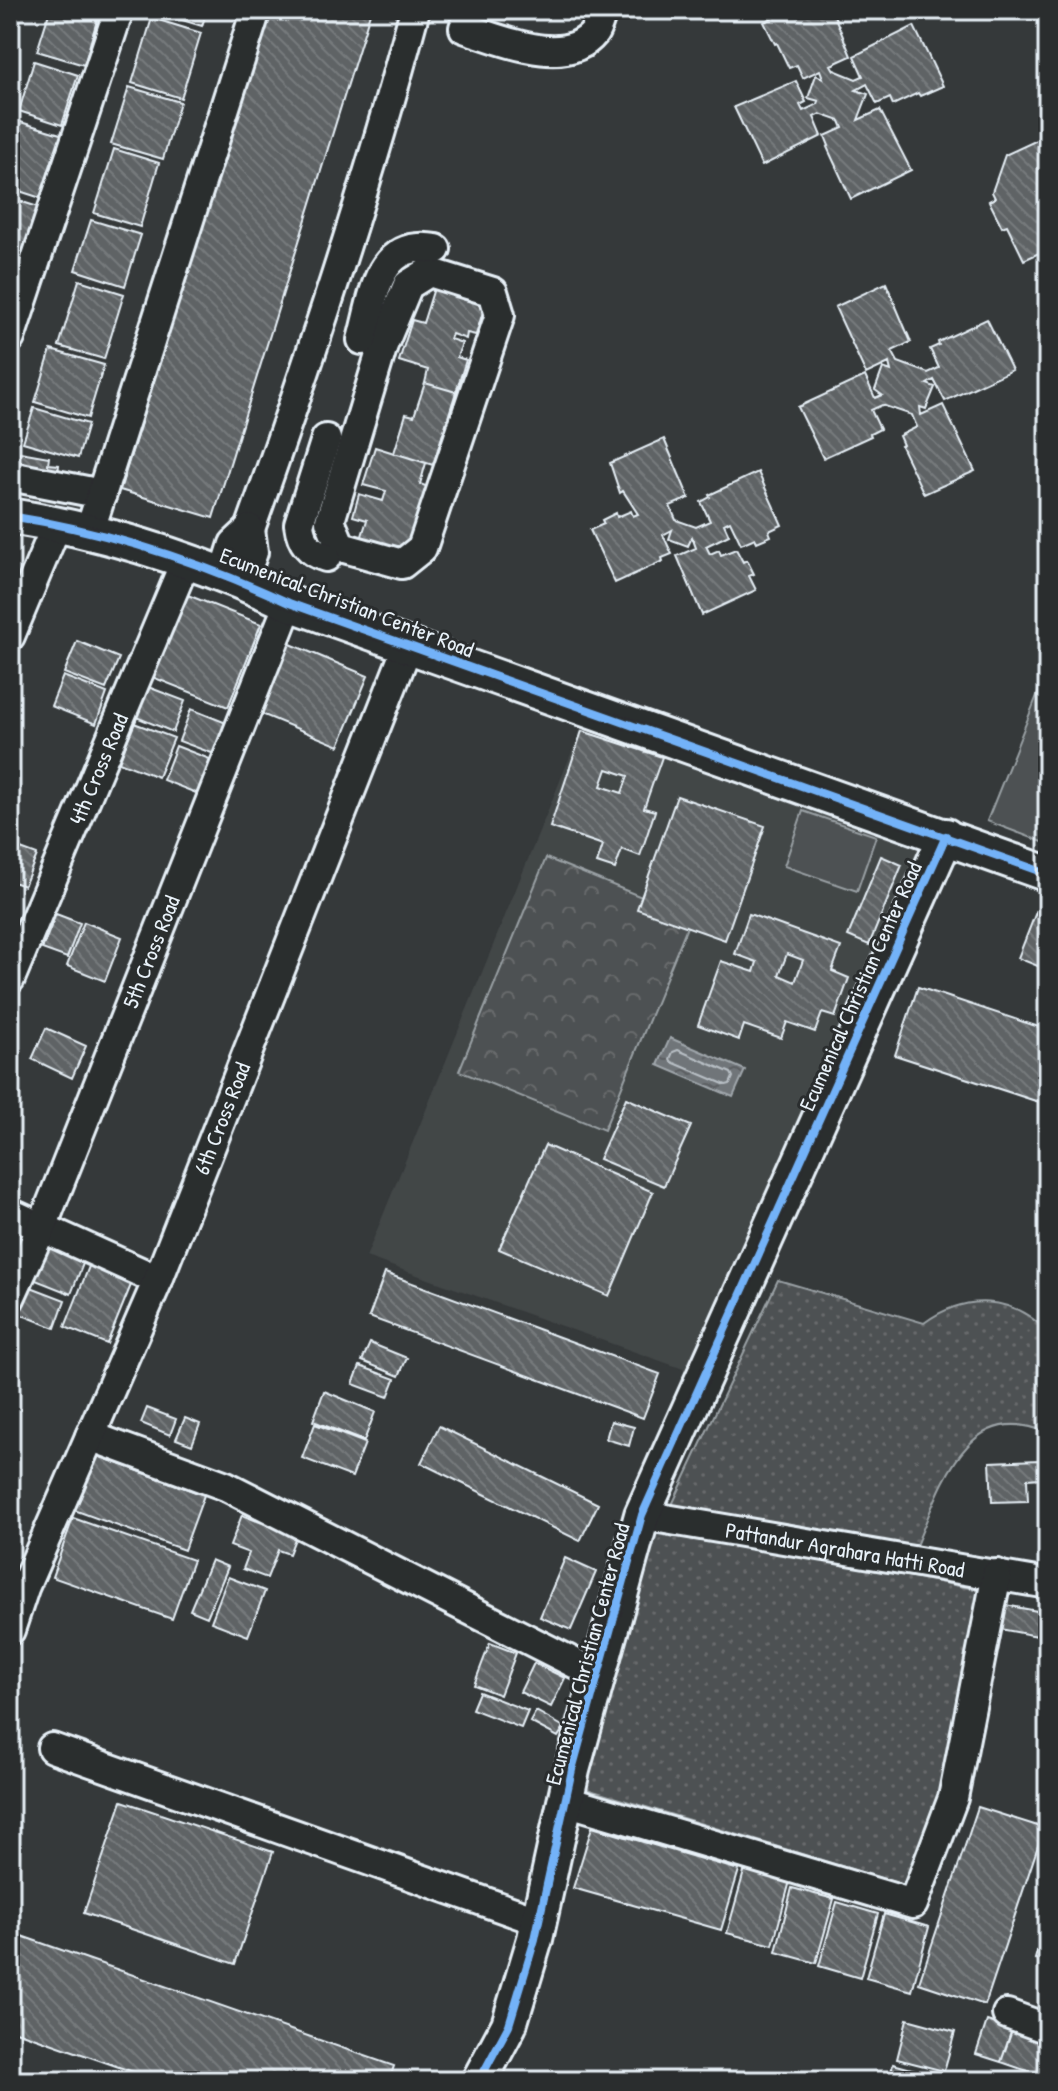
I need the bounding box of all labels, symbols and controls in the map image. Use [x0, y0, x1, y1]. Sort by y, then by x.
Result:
street label: Ecumenical Christian Center Road [216, 540, 479, 664]
street label: 4th Cross Road [62, 708, 135, 829]
street label: Ecumenical Christian Center Road [791, 856, 929, 1115]
street label: 5th Cross Road [115, 891, 187, 1012]
street label: 6th Cross Road [186, 1057, 257, 1179]
street label: Pattandur Agrahara Hatti Road [723, 1514, 967, 1585]
street label: Ecumenical Christian Center Road [538, 1519, 636, 1788]

